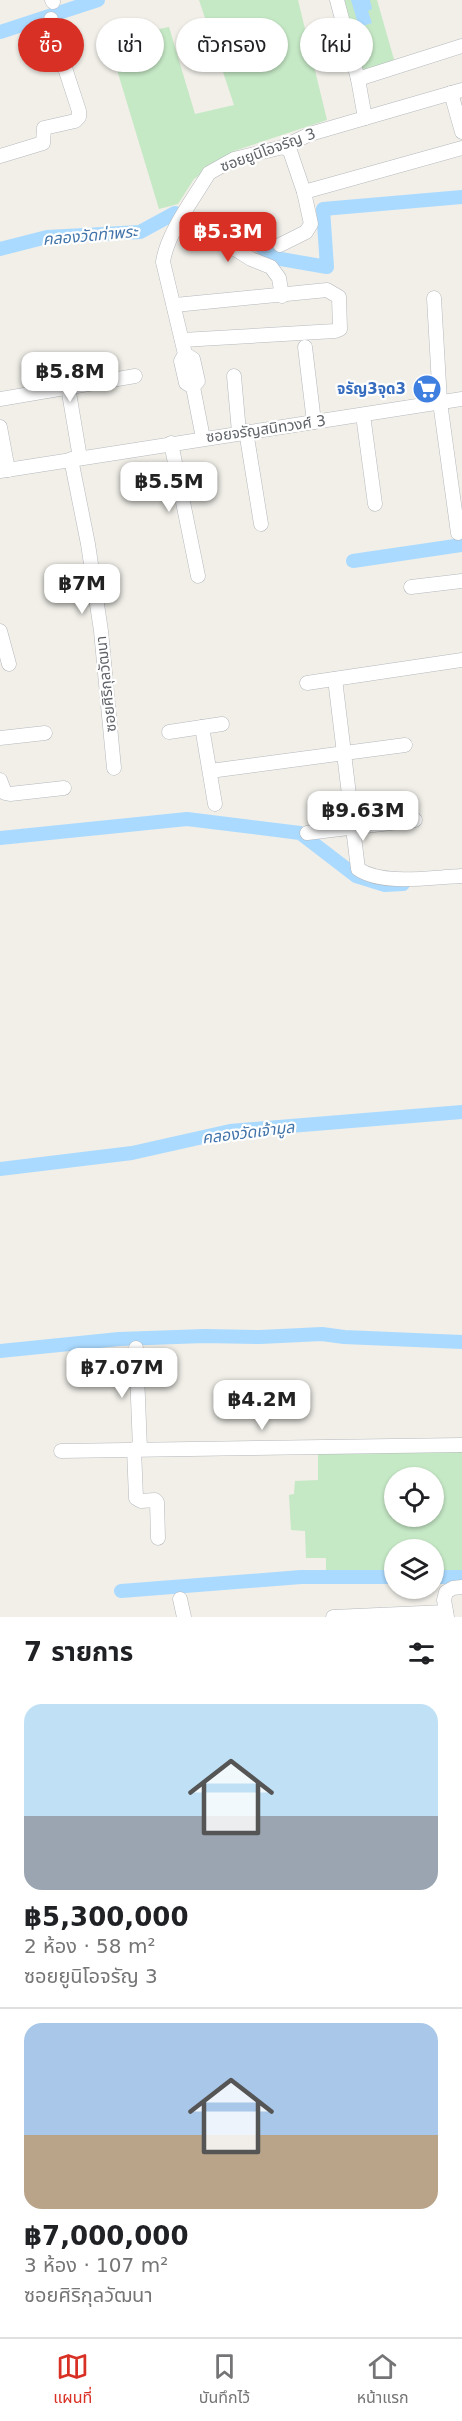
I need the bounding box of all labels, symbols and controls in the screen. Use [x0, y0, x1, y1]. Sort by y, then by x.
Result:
chip: ซื้อ [18, 18, 84, 72]
chip: เช่า [96, 18, 164, 72]
chip: ตัวกรอง [176, 18, 288, 72]
chip: ใหม่ [300, 18, 373, 72]
street label: ซอยยูนิโอจรัญ 3 [218, 124, 318, 176]
pin: ฿5.3M [186, 212, 270, 263]
text: ฿5.3M [193, 219, 263, 243]
water label: คลองวัดท่าพระ [42, 222, 140, 249]
pin: ฿5.8M [28, 352, 112, 403]
text: ฿5.8M [35, 359, 105, 383]
supermarket icon: จรัญ3จุด3 [411, 373, 443, 405]
place label: จรัญ3จุด3 [337, 380, 406, 398]
street label: ซอยจรัญสนิทวงศ์ 3 [205, 412, 327, 446]
pin: ฿5.5M [127, 462, 211, 513]
text: ฿5.5M [134, 469, 204, 493]
pin: ฿7M [53, 564, 111, 615]
text: ฿7M [58, 571, 106, 595]
street label: ซอยศิริกุลวัฒนา [92, 635, 120, 733]
pin: ฿9.63M [314, 791, 412, 842]
text: ฿9.63M [321, 798, 405, 822]
water label: คลองวัดเจ้ามูล [201, 1117, 296, 1149]
pin: ฿7.07M [73, 1348, 171, 1399]
text: ฿7.07M [80, 1355, 164, 1379]
pin: ฿4.2M [220, 1380, 304, 1431]
text: ฿4.2M [227, 1387, 297, 1411]
map controls [384, 1467, 444, 1599]
button: locate [384, 1467, 444, 1527]
button: layers [384, 1539, 444, 1599]
text: 7 รายการ [24, 1637, 133, 1667]
icon: filters [405, 1637, 438, 1670]
icon: home [177, 1743, 285, 1851]
text: ฿5,300,000 [24, 1902, 188, 1932]
text: 2 ห้อง · 58 m² [24, 1934, 155, 1958]
text: ซอยยูนิโอจรัญ 3 [24, 1964, 158, 1988]
icon: home [177, 2062, 285, 2170]
text: ฿7,000,000 [24, 2221, 188, 2251]
text: 3 ห้อง · 107 m² [24, 2253, 168, 2277]
text: ซอยศิริกุลวัฒนา [24, 2283, 153, 2307]
tab: แผนที่ [53, 2350, 92, 2410]
tab: บันทึกไว้ [199, 2350, 250, 2410]
tab: หน้าแรก [357, 2350, 409, 2410]

